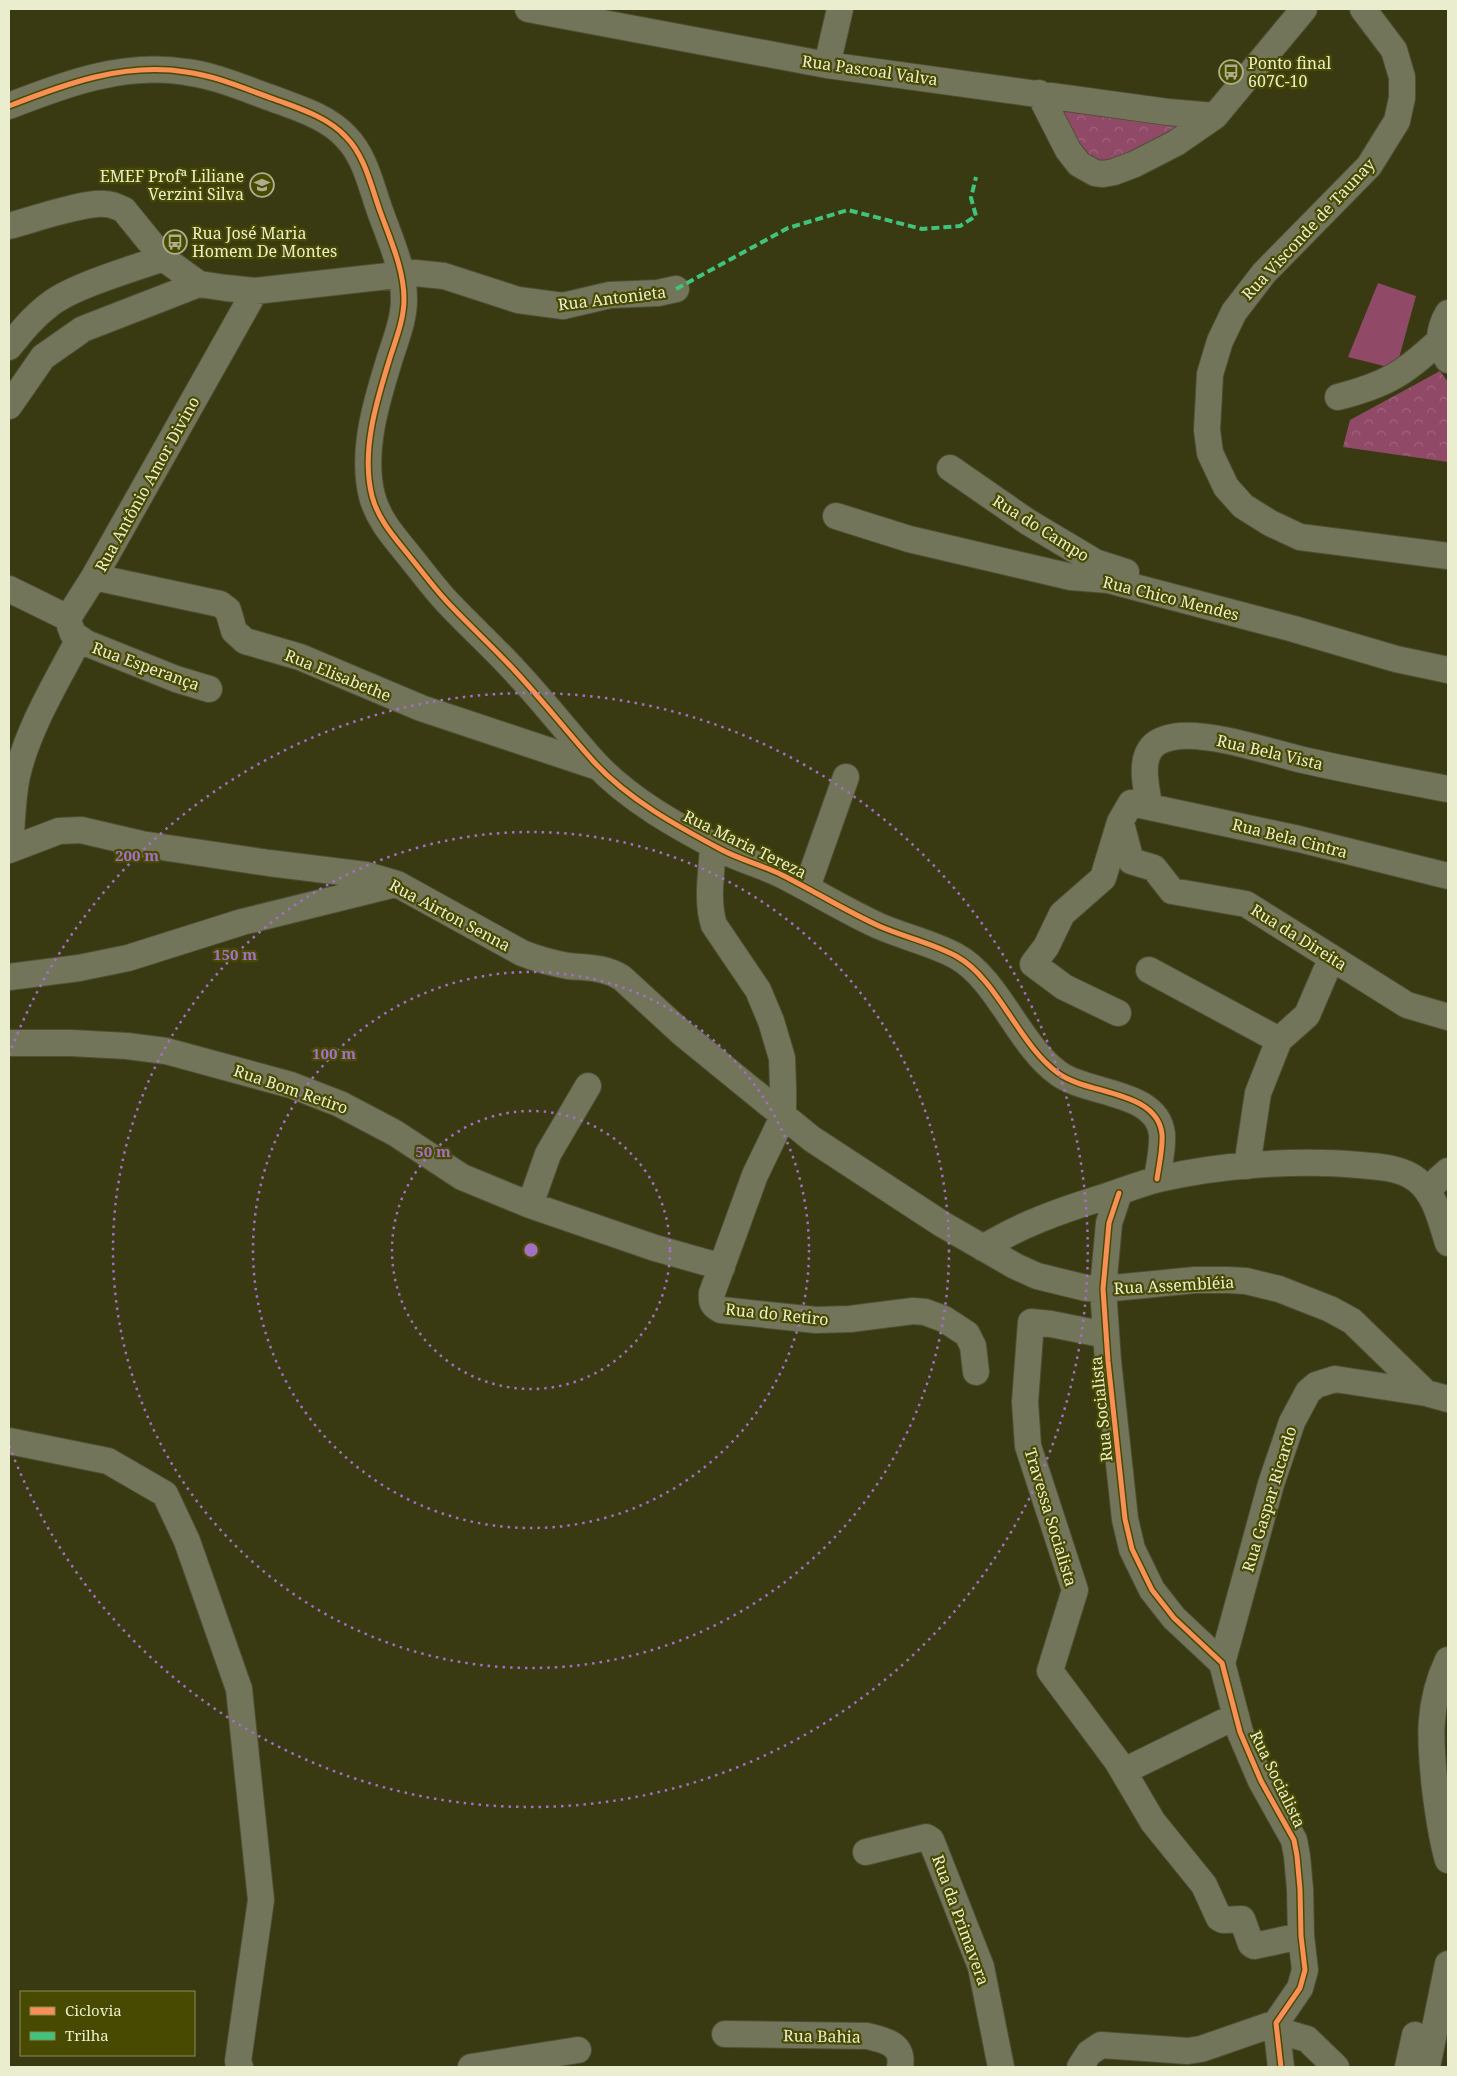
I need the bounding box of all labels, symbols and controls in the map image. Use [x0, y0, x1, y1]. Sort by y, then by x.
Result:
street label: Rua Pascoal Valva [801, 50, 939, 90]
place label: Ponto final 607C-10 [1248, 52, 1331, 92]
bus stop icon: Ponto final 607C-10 [1218, 59, 1244, 85]
street label: Rua Visconde de Taunay [1237, 153, 1380, 305]
place label: EMEF Profª Liliane Verzini Silva [100, 165, 244, 205]
school or university icon: EMEF Profª Liliane Verzini Silva [249, 172, 275, 198]
place label: Rua José Maria Homem De Montes [192, 222, 337, 262]
bus stop icon: Rua José Maria Homem De Montes [162, 229, 188, 255]
street label: Rua Antonieta [557, 280, 667, 316]
street label: Rua Antônio Amor Divino [90, 392, 204, 576]
street label: Rua do Campo [989, 490, 1093, 566]
street label: Rua Chico Mendes [1101, 570, 1241, 626]
street label: Rua Esperança [89, 636, 203, 696]
street label: Rua Elisabethe [282, 644, 394, 706]
street label: Rua Bela Vista [1215, 729, 1325, 775]
street label: Rua Maria Tereza [680, 805, 810, 883]
street label: Rua Bela Cintra [1230, 813, 1350, 863]
text: 200 m [115, 845, 159, 865]
street label: Rua Airton Senna [386, 874, 514, 956]
street label: Rua da Direita [1247, 899, 1351, 975]
text: 150 m [213, 944, 257, 964]
text: 100 m [312, 1043, 356, 1063]
street label: Rua Bom Retiro [231, 1059, 351, 1119]
text: 50 m [415, 1141, 451, 1161]
centre of rings [522, 1241, 540, 1259]
street label: Rua Assembléia [1113, 1271, 1235, 1299]
street label: Rua do Retiro [724, 1298, 830, 1330]
street label: Rua Socialista [1085, 1355, 1117, 1463]
street label: Rua Gaspar Ricardo [1236, 1424, 1302, 1574]
street label: Travessa Socialista [1020, 1445, 1082, 1589]
street label: Rua Socialista [1245, 1727, 1311, 1831]
street label: Rua da Primavera [927, 1852, 995, 1988]
legend [20, 1991, 195, 2056]
text: Ciclovia [65, 2000, 122, 2020]
street label: Rua Bahia [783, 2024, 861, 2048]
text: Trilha [65, 2025, 109, 2045]

